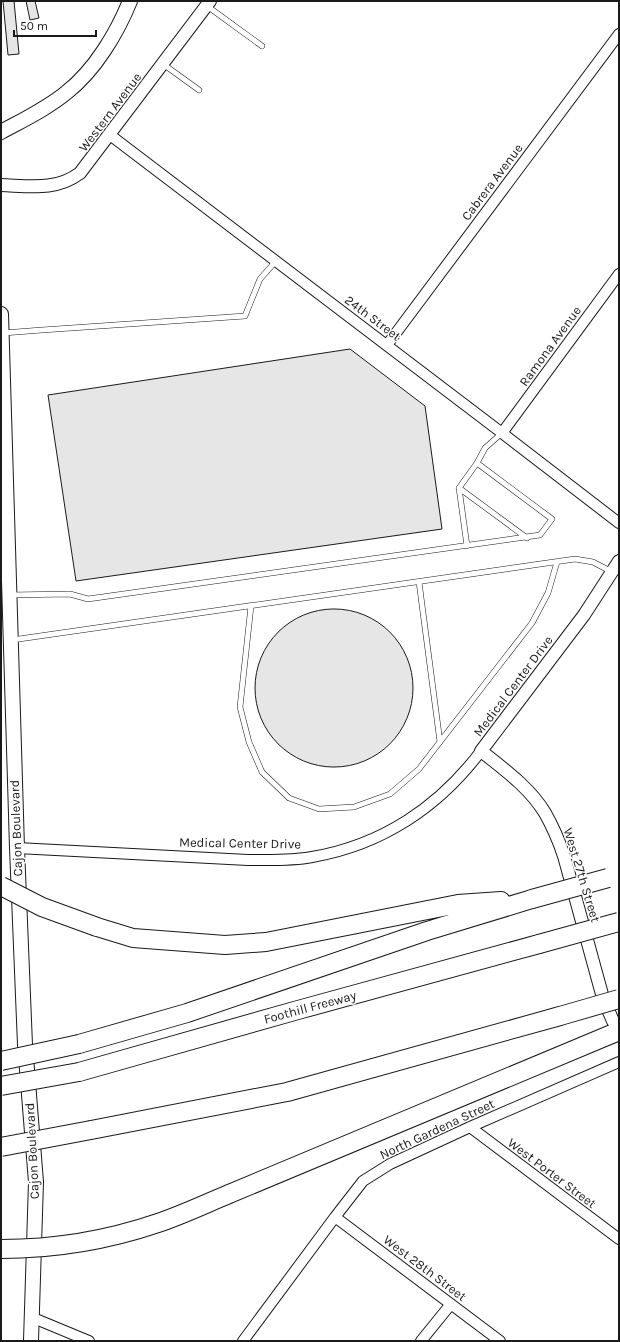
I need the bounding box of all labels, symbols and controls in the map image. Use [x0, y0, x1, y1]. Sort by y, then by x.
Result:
scale bar [14, 12, 96, 38]
text: 50 m [20, 19, 48, 33]
street label: Western Avenue [76, 69, 145, 154]
street label: Cabrera Avenue [458, 141, 526, 223]
street label: 24th Street [342, 292, 404, 344]
street label: Ramona Avenue [516, 303, 584, 389]
street label: Medical Center Drive [470, 632, 556, 739]
street label: Cajon Boulevard [7, 779, 25, 877]
street label: West 27th Street [561, 826, 604, 924]
street label: Medical Center Drive [179, 834, 301, 852]
street label: Foothill Freeway [262, 987, 358, 1027]
street label: North Gardena Street [377, 1096, 497, 1162]
street label: Cajon Boulevard [22, 1102, 42, 1200]
street label: West Porter Street [505, 1135, 599, 1211]
street label: West 28th Street [381, 1232, 469, 1304]

